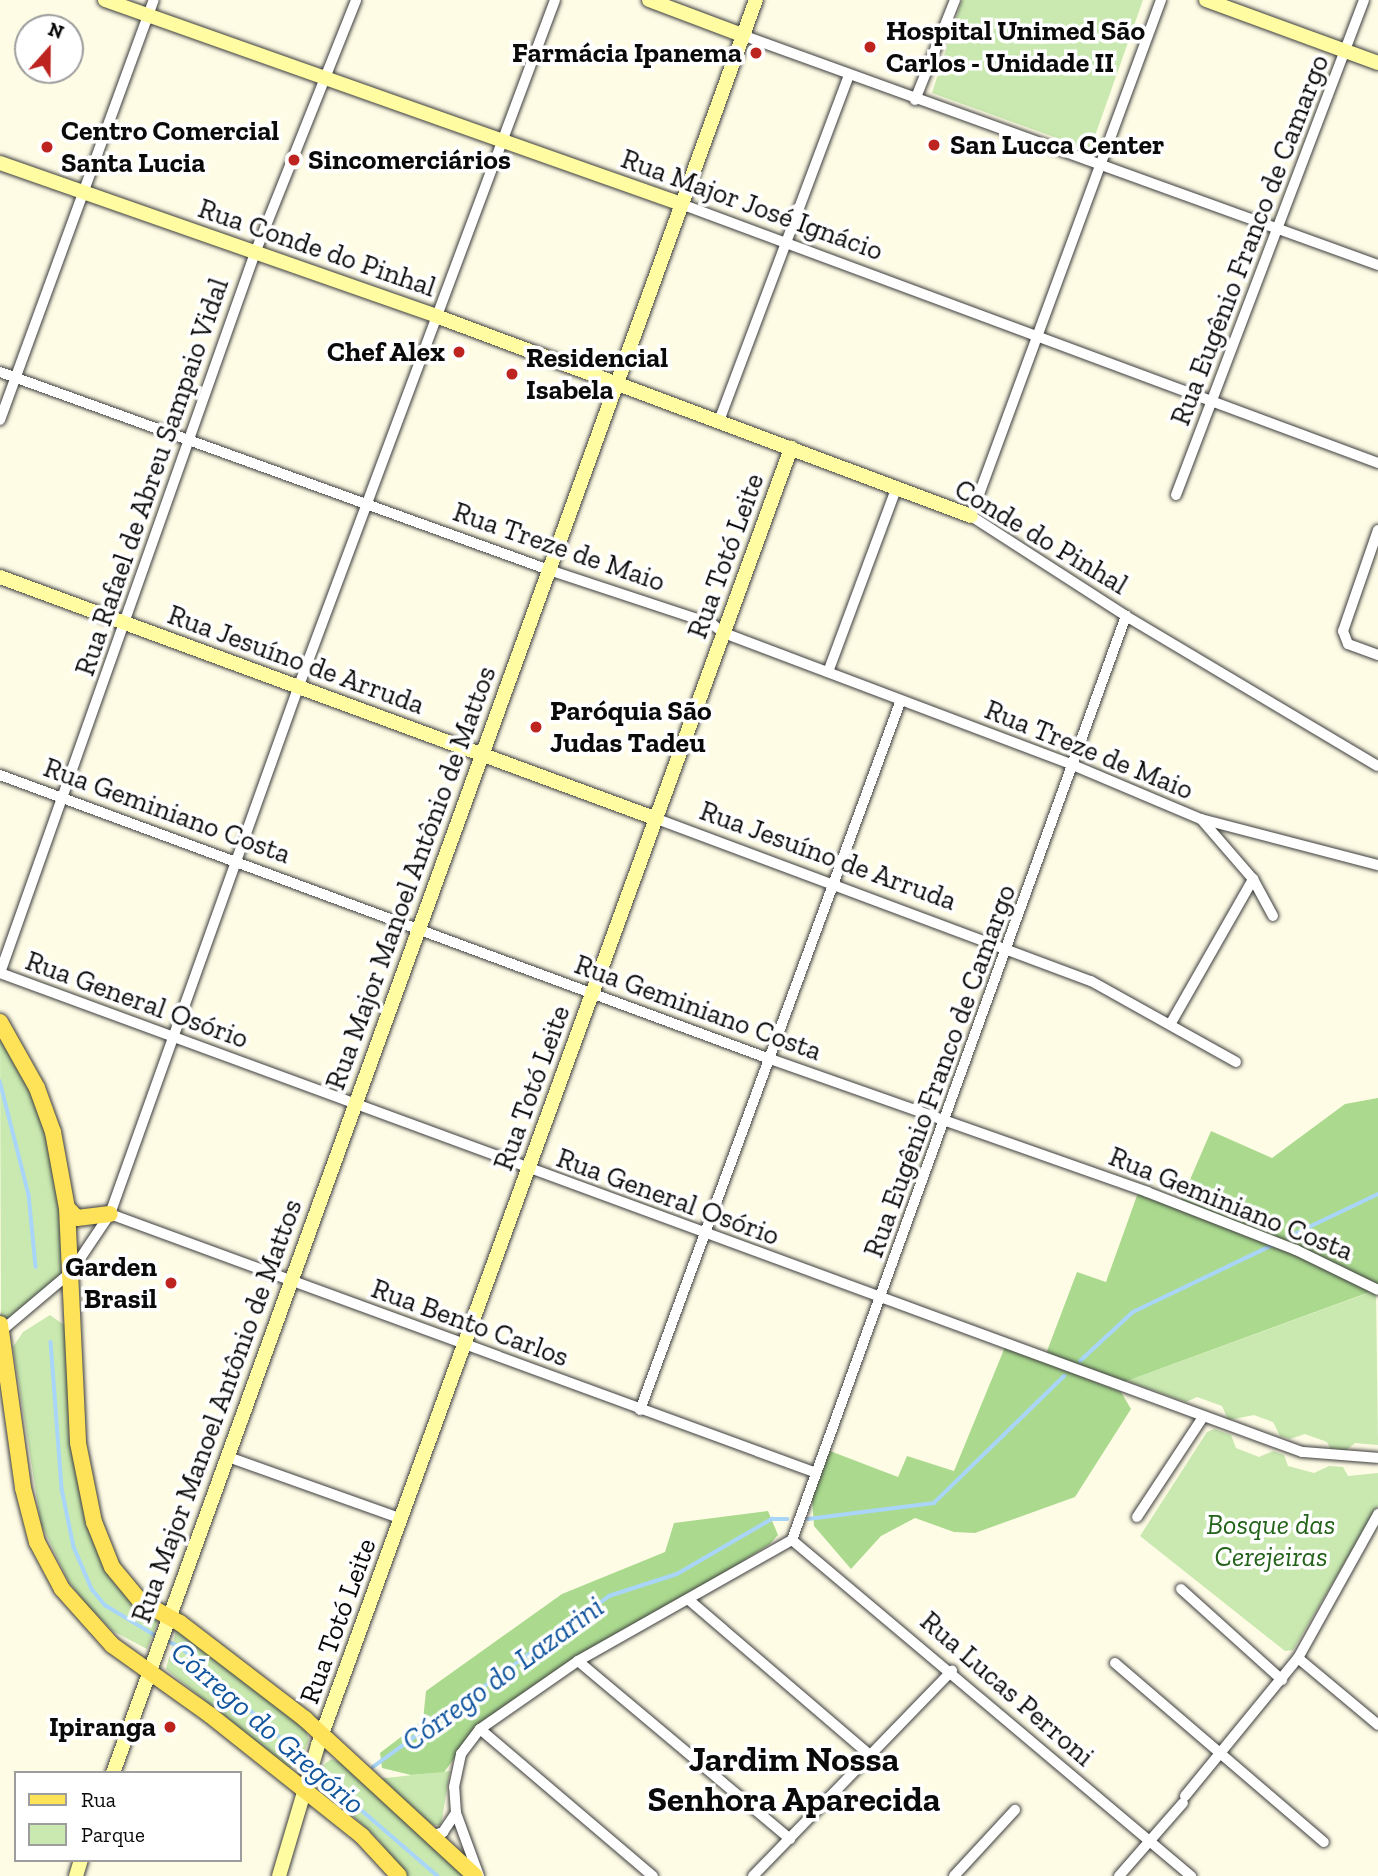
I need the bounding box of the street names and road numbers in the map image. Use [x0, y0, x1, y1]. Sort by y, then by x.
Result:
street label: Rua Eugênio Franco de Camargo [1164, 50, 1336, 430]
street label: Rua Major José Ignácio [616, 142, 888, 268]
street label: Rua Conde do Pinhal [194, 192, 440, 304]
street label: Rua Rafael de Abreu Sampaio Vidal [68, 273, 236, 681]
street label: Rua Totó Leite [681, 469, 771, 643]
street label: Conde do Pinhal [948, 472, 1134, 602]
street label: Rua Treze de Maio [448, 495, 670, 599]
street label: Rua Jesuíno de Arruda [163, 598, 429, 722]
street label: Rua Major Manoel Antônio de Mattos [318, 661, 504, 1095]
street label: Rua Treze de Maio [980, 693, 1198, 807]
street label: Rua Geminiano Costa [39, 751, 295, 871]
street label: Rua Jesuíno de Arruda [695, 794, 961, 918]
street label: Rua Eugênio Franco de Camargo [857, 880, 1023, 1262]
street label: Rua General Osório [21, 944, 253, 1056]
street label: Rua Geminiano Costa [570, 948, 826, 1068]
street label: Rua Totó Leite [487, 1001, 577, 1175]
street label: Rua Geminiano Costa [1104, 1140, 1358, 1268]
street label: Rua General Osório [552, 1141, 784, 1253]
street label: Rua Major Manoel Antônio de Mattos [124, 1194, 310, 1628]
street label: Rua Bento Carlos [367, 1272, 573, 1374]
street label: Rua Totó Leite [293, 1534, 383, 1708]
street label: Rua Lucas Perroni [913, 1604, 1101, 1774]

